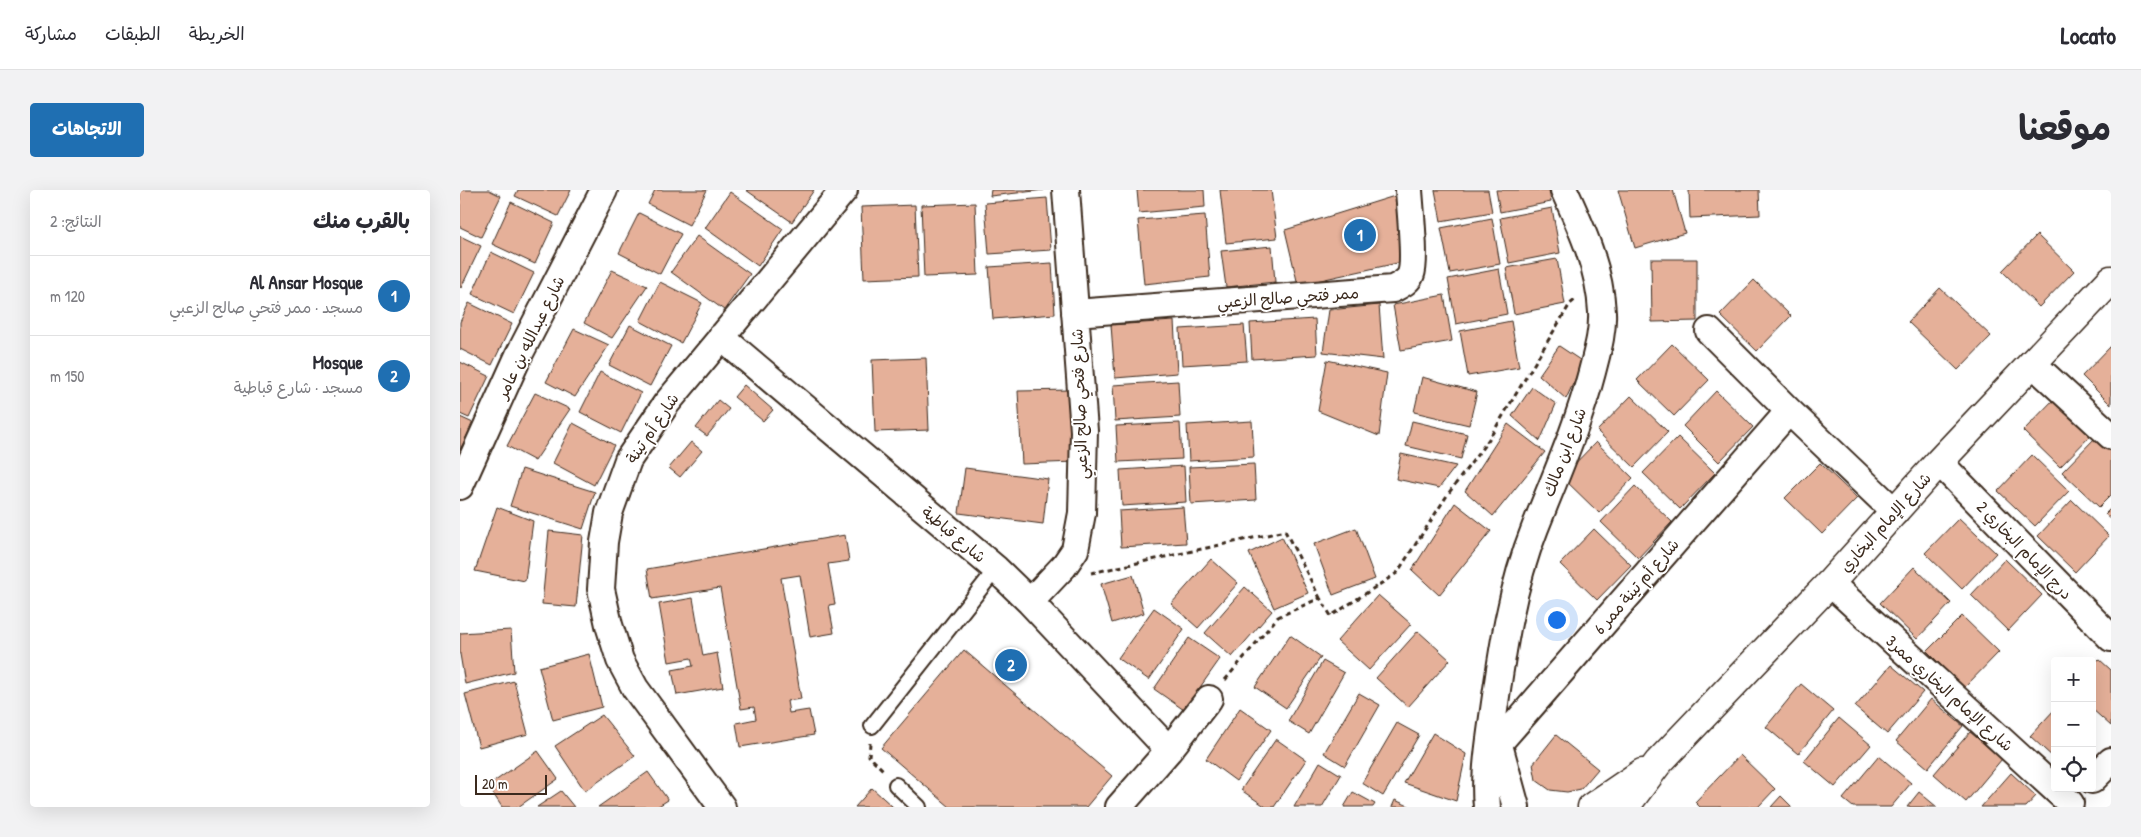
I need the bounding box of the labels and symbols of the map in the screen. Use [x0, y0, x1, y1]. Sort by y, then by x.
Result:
pin: 1 [1344, 216, 1376, 254]
street label: شارع عبدالله بن عامر [490, 272, 570, 404]
street label: ممر فتحي صالح الزعبي [1216, 281, 1360, 317]
street label: شارع فتحي صالح الزعبي [1065, 328, 1097, 480]
street label: شارع أم تينة [620, 389, 685, 469]
street label: شارع ابن مالك [1537, 404, 1592, 500]
street label: شارع الإمام البخاري [1834, 467, 1937, 578]
street label: درج الإمام البخاري 2 [1971, 496, 2078, 605]
street label: شارع قباطية [917, 501, 991, 568]
street label: شارع أم تينة ممر 6 [1588, 533, 1685, 640]
your location [1544, 607, 1570, 633]
street label: شارع الإمام البخاري ممر3 [1880, 630, 2018, 758]
pin: 2 [995, 646, 1027, 684]
scale bar [475, 772, 548, 795]

